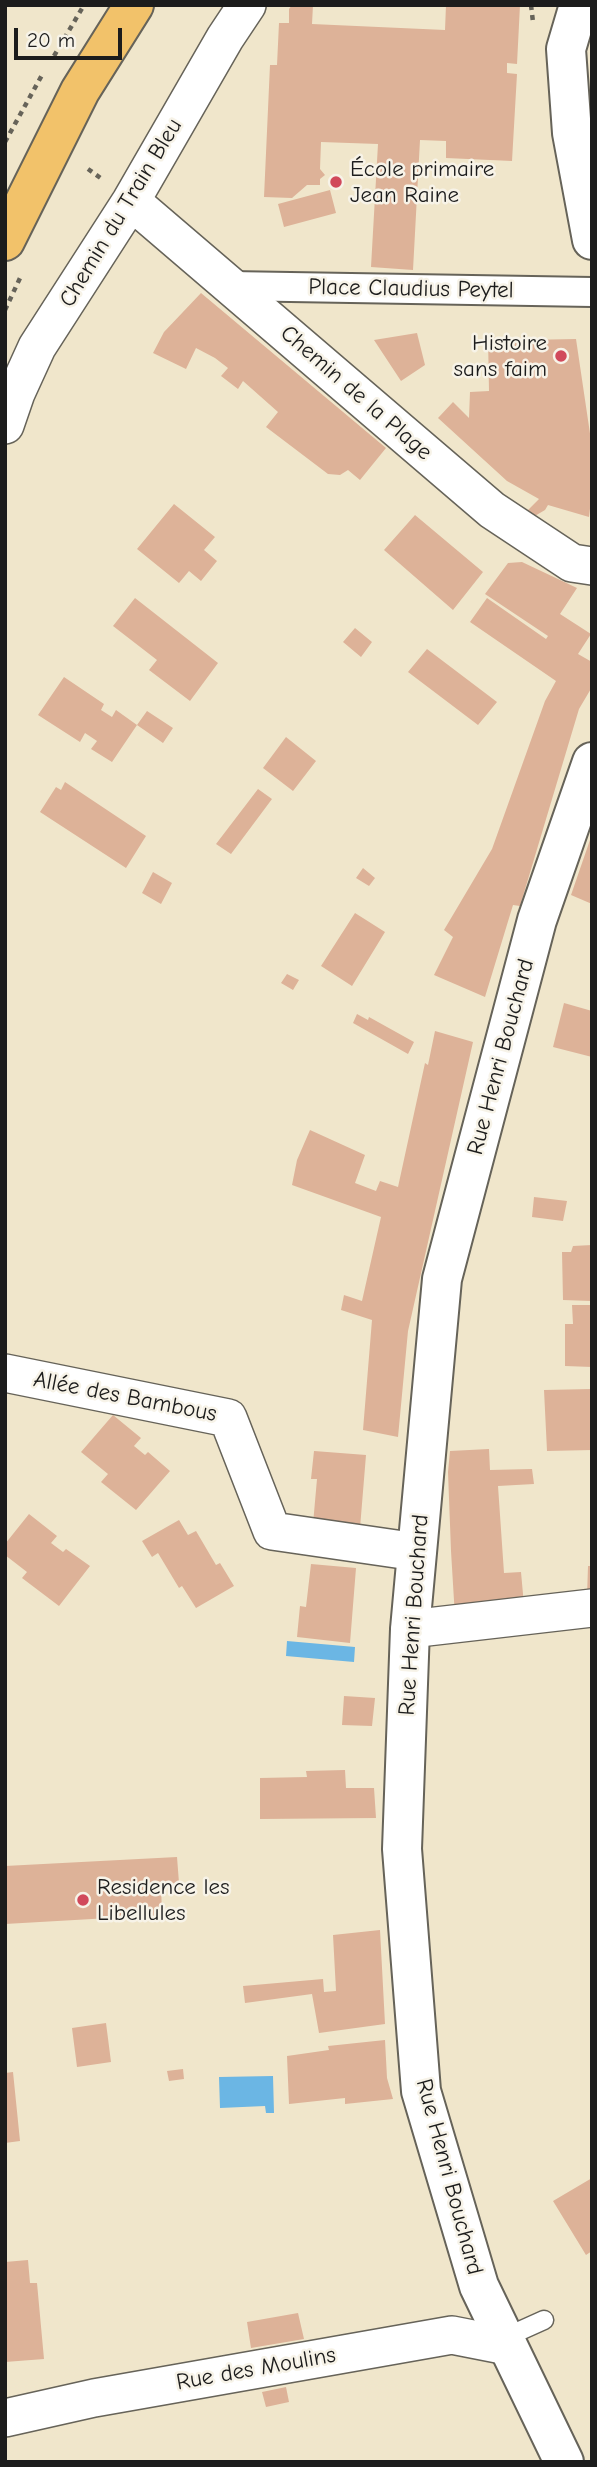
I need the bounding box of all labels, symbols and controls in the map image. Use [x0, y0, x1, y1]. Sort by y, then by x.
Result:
scale bar [18, 14, 126, 58]
text: 20 m [27, 28, 75, 52]
street label: Chemin du Train Bleu [54, 114, 188, 312]
place label: École primaire Jean Raine [350, 155, 494, 209]
marker: École primaire Jean Raine [328, 174, 344, 190]
street label: Place Claudius Peytel [308, 273, 514, 305]
street label: Chemin de la Plage [274, 320, 438, 466]
place label: Histoire sans faim [454, 329, 547, 383]
marker: Histoire sans faim [553, 348, 569, 364]
street label: Rue Henri Bouchard [462, 956, 540, 1158]
street label: Allée des Bambous [31, 1366, 219, 1428]
street label: Rue Henri Bouchard [393, 1513, 435, 1717]
place label: Residence les Libellules [97, 1873, 230, 1927]
marker: Residence les Libellules [75, 1892, 91, 1908]
street label: Rue Henri Bouchard [410, 2076, 488, 2278]
street label: Rue des Moulins [174, 2341, 338, 2397]

